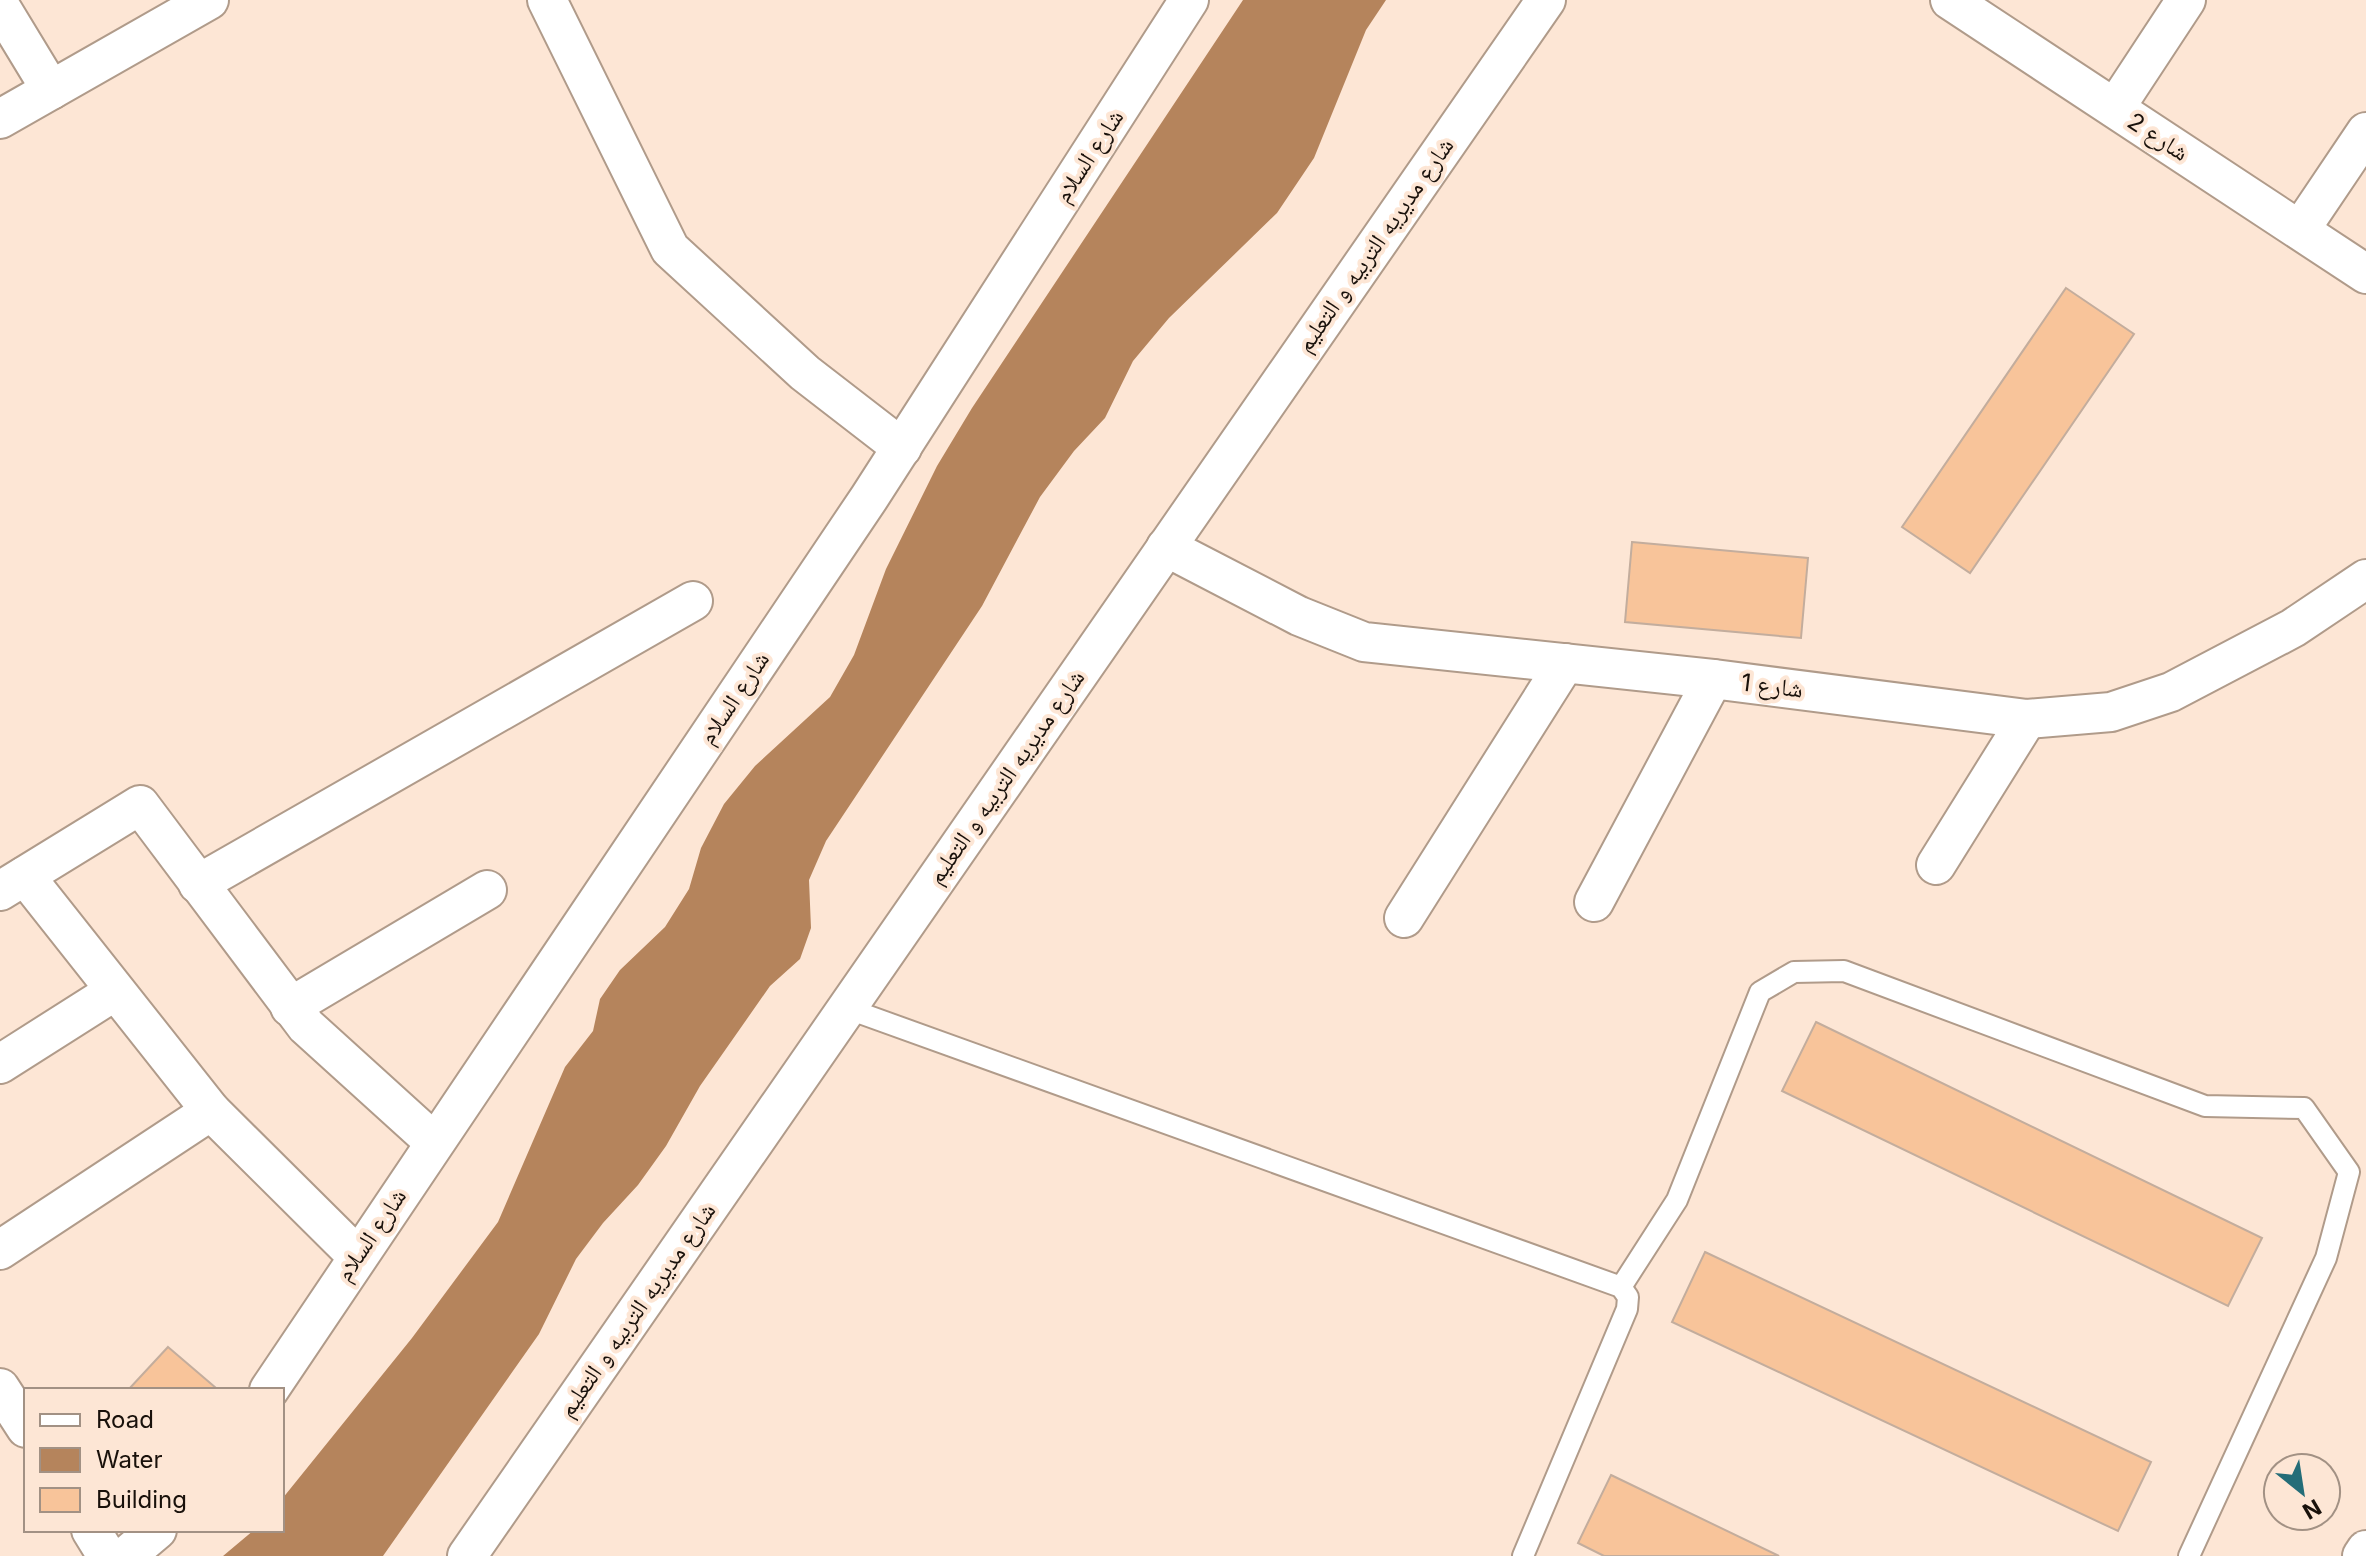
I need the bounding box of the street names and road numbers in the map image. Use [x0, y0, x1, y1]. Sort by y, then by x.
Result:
street label: شارع السلام [1048, 104, 1131, 209]
street label: شارع 2 [2122, 106, 2194, 168]
street label: شارع مديريه التربيه و التعليم [1290, 132, 1461, 359]
street label: شارع السلام [692, 646, 777, 751]
street label: شارع مديريه التربيه و التعليم [921, 664, 1092, 891]
street label: شارع 1 [1739, 667, 1805, 705]
street label: شارع السلام [329, 1183, 414, 1288]
street label: شارع مديريه التربيه و التعليم [552, 1197, 723, 1424]

